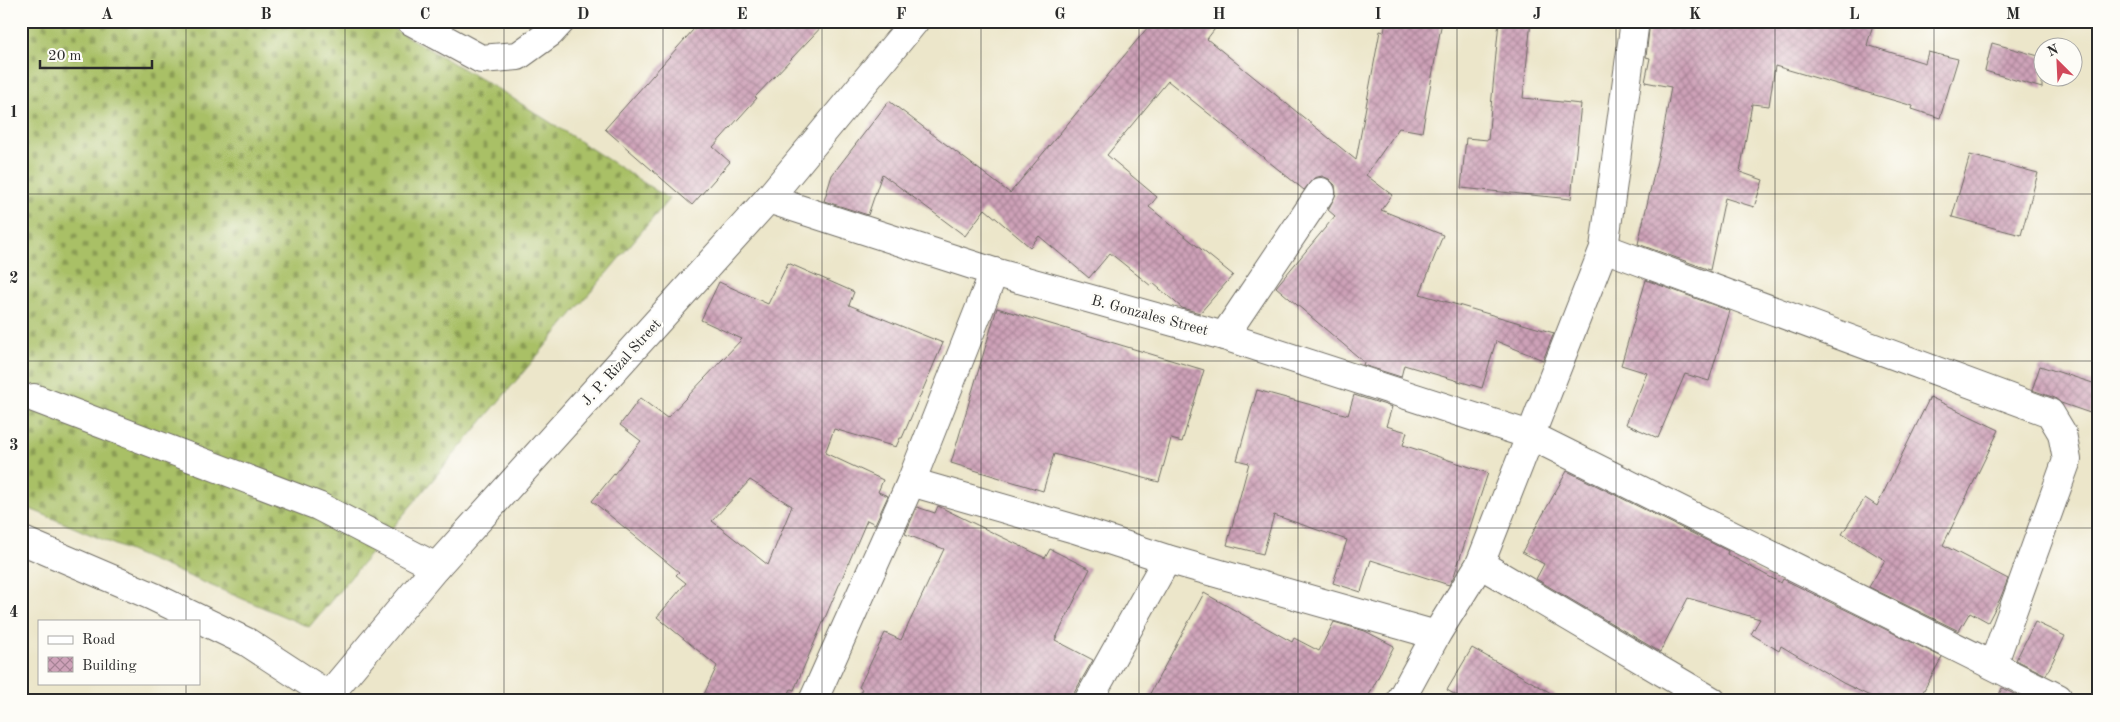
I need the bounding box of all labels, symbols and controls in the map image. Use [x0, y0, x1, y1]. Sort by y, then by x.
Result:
text: A [101, 7, 113, 23]
text: B [260, 7, 272, 23]
text: C [420, 7, 430, 23]
text: D [577, 7, 589, 23]
text: E [736, 7, 748, 23]
text: F [896, 7, 907, 23]
text: G [1054, 7, 1066, 23]
text: H [1212, 7, 1226, 23]
text: I [1374, 7, 1382, 23]
text: J [1533, 7, 1542, 23]
text: K [1689, 7, 1701, 23]
text: L [1849, 7, 1860, 23]
text: M [2006, 7, 2020, 23]
scale bar [40, 38, 152, 70]
north arrow [2032, 38, 2082, 88]
text: N [2045, 42, 2061, 60]
text: 20 m [48, 49, 82, 64]
text: 1 [9, 105, 19, 121]
text: 2 [9, 271, 19, 287]
street label: B. Gonzales Street [1089, 294, 1210, 339]
street label: J. P. Rizal Street [580, 317, 665, 409]
text: 3 [9, 438, 19, 454]
text: 4 [9, 605, 19, 621]
legend [38, 620, 200, 684]
text: Road [82, 633, 116, 648]
text: Building [82, 659, 137, 674]

